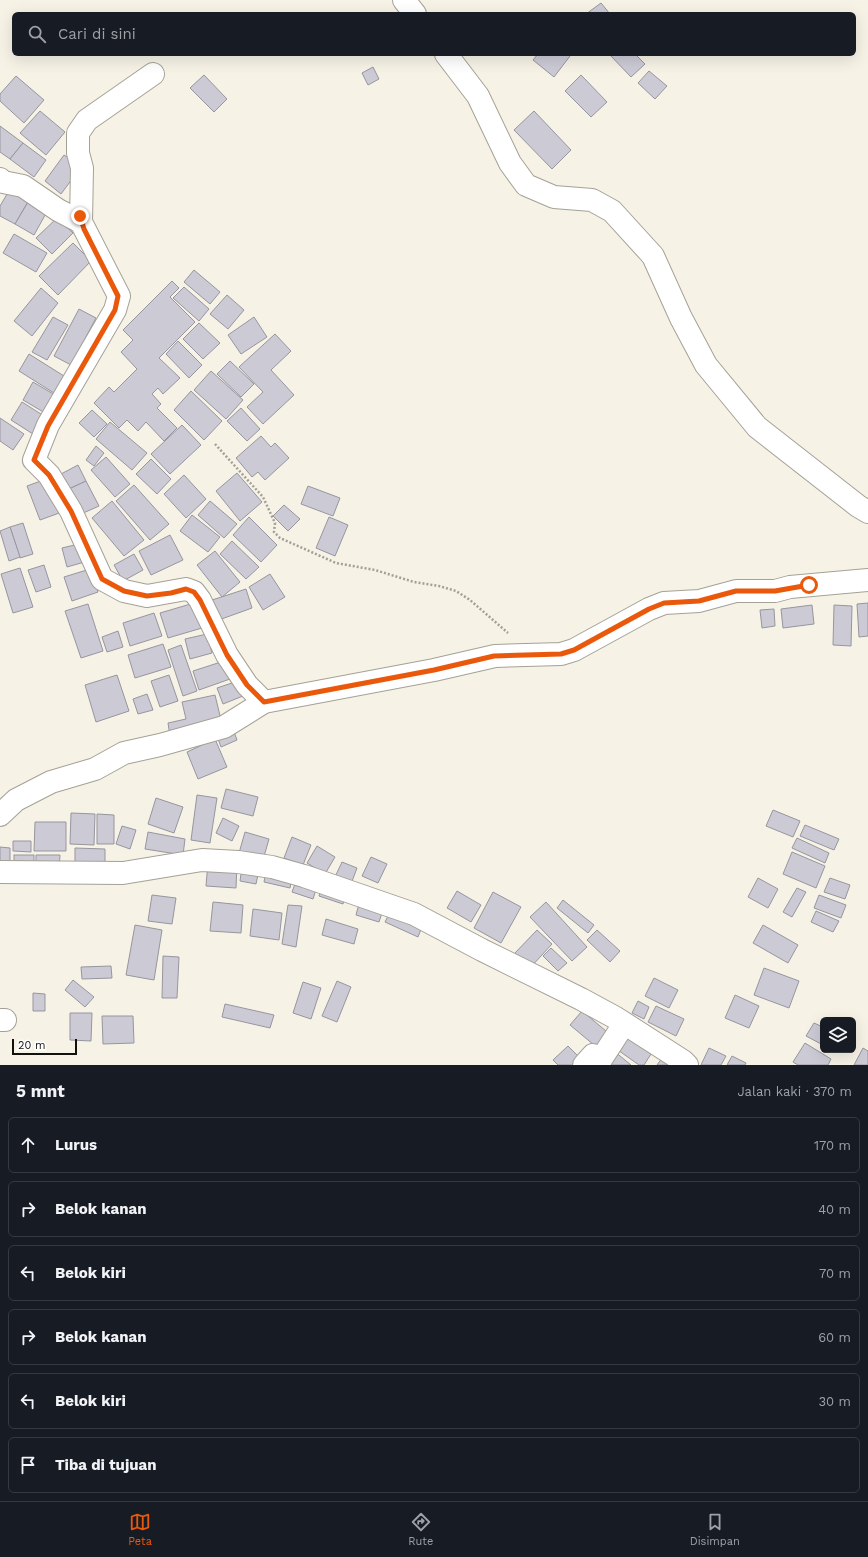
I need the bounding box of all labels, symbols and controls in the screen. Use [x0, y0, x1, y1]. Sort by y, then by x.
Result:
search box [12, 12, 856, 56]
icon: search [26, 23, 48, 45]
text: Cari di sini [58, 25, 136, 43]
route end [71, 207, 89, 225]
route start [800, 576, 818, 594]
map controls [820, 1017, 856, 1053]
button: layers [820, 1017, 856, 1053]
scale bar [12, 1037, 77, 1056]
text: 20 m [18, 1039, 46, 1052]
text: 5 mnt [16, 1081, 65, 1101]
text: Jalan kaki · 370 m [737, 1084, 852, 1099]
icon: ahead [17, 1134, 39, 1156]
text: Lurus [55, 1136, 97, 1154]
text: 170 m [814, 1138, 851, 1153]
icon: right [17, 1198, 39, 1220]
text: Belok kanan [55, 1200, 146, 1218]
text: 40 m [818, 1202, 851, 1217]
icon: left [17, 1262, 39, 1284]
text: Belok kiri [55, 1264, 126, 1282]
text: 70 m [819, 1266, 851, 1281]
icon: right [17, 1326, 39, 1348]
text: Belok kanan [55, 1328, 146, 1346]
text: 60 m [818, 1330, 851, 1345]
icon: left [17, 1390, 39, 1412]
text: Belok kiri [55, 1392, 126, 1410]
text: 30 m [819, 1394, 851, 1409]
icon: arrive [17, 1454, 39, 1476]
text: Tiba di tujuan [55, 1456, 157, 1474]
tab: Peta [128, 1511, 152, 1548]
tab: Rute [408, 1511, 433, 1548]
tab: Disimpan [690, 1511, 740, 1548]

